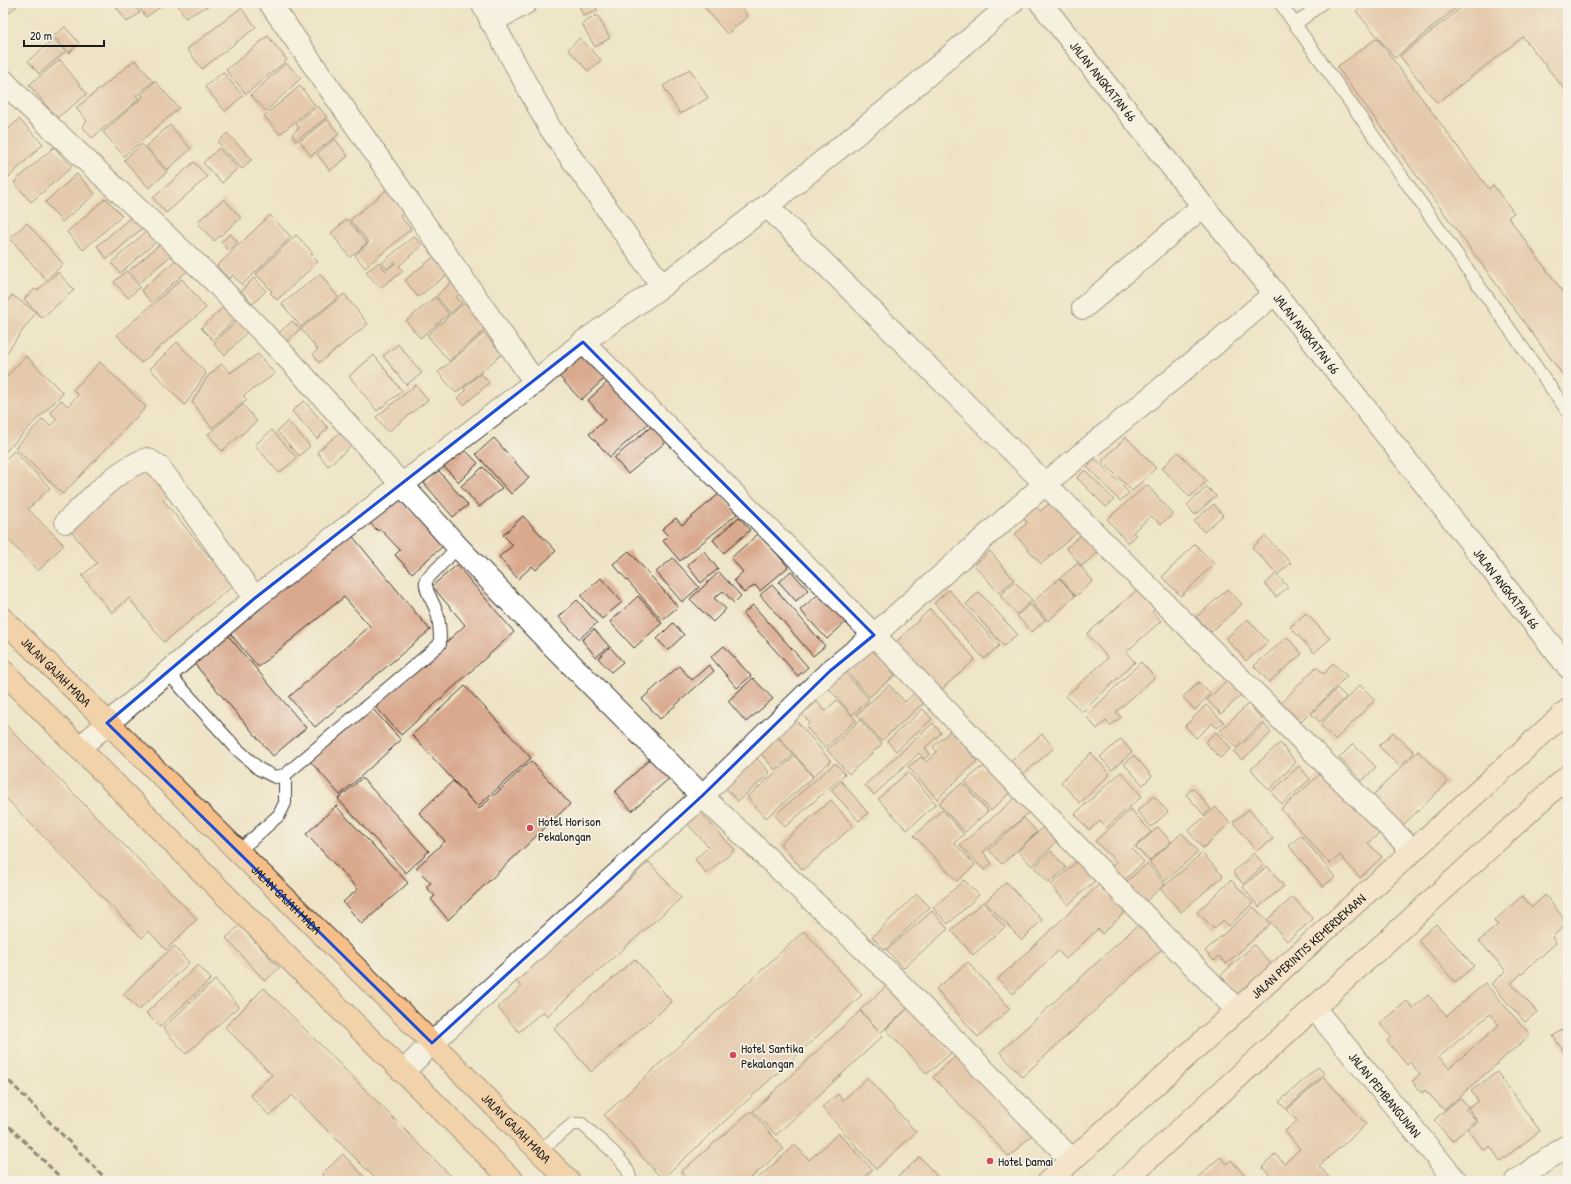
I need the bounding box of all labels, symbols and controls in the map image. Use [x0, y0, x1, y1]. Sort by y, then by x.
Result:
scale bar [24, 22, 104, 48]
text: 20 m [30, 27, 52, 44]
street label: JALAN ANGKATAN 66 [1066, 37, 1141, 125]
street label: JALAN ANGKATAN 66 [1269, 289, 1344, 377]
street label: JALAN ANGKATAN 66 [1469, 544, 1544, 633]
street label: JALAN GAJAH MADA [17, 633, 96, 711]
place label: Hotel Horison Pekalongan [538, 812, 601, 845]
marker: Hotel Horison Pekalongan [525, 823, 535, 833]
street label: JALAN GAJAH MADA [248, 861, 326, 939]
street label: JALAN PERINTIS KEMERDEKAAN [1247, 889, 1369, 1002]
place label: Hotel Santika Pekalongan [741, 1039, 803, 1072]
street label: JALAN PEMBANGUNAN [1345, 1048, 1426, 1141]
marker: Hotel Santika Pekalongan [728, 1050, 738, 1060]
street label: JALAN GAJAH MADA [478, 1089, 556, 1167]
place label: Hotel Damai [998, 1152, 1054, 1170]
marker: Hotel Damai [985, 1156, 995, 1166]

